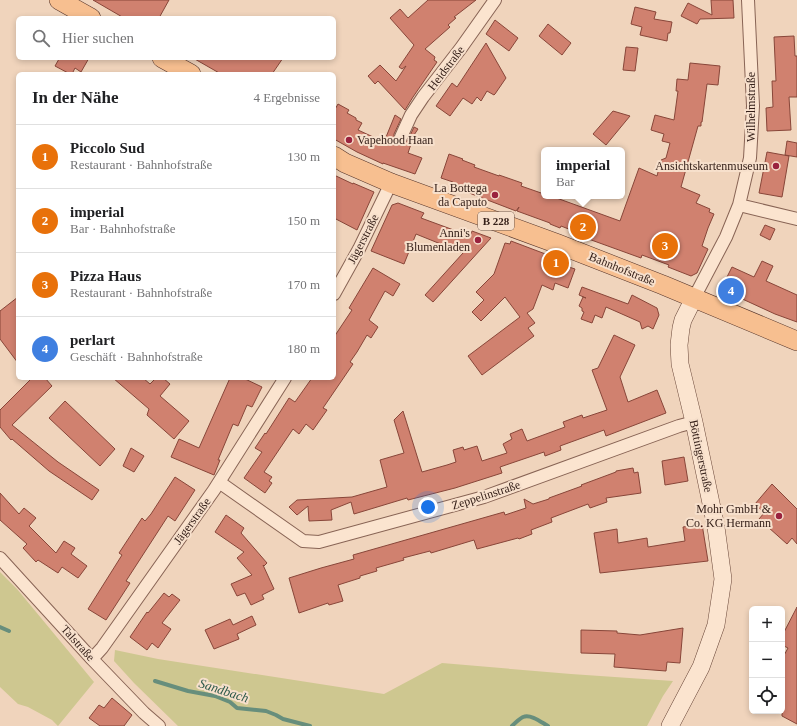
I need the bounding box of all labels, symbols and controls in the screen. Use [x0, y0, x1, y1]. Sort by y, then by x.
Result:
search box [16, 16, 336, 60]
icon: search [30, 27, 52, 49]
text: Hier suchen [62, 30, 134, 46]
street label: Heidstraße [425, 43, 467, 93]
street label: Wilhelmstraße [744, 72, 758, 142]
text: In der Nähe [32, 88, 119, 107]
text: 4 Ergebnisse [253, 90, 320, 105]
place label: Vapehood Haan [357, 133, 433, 147]
marker: Vapehood Haan [344, 135, 354, 145]
text: Piccolo Sud [70, 140, 145, 156]
popup [541, 147, 625, 199]
text: 1 [42, 149, 48, 164]
text: 130 m [287, 149, 320, 164]
text: Restaurant · Bahnhofstraße [70, 157, 212, 172]
text: imperial [556, 157, 610, 173]
place label: Ansichtskartenmuseum [655, 159, 769, 173]
marker: Ansichtskartenmuseum [771, 161, 781, 171]
text: Bar [556, 174, 575, 189]
place label: La Bottega da Caputo [434, 181, 488, 209]
marker: La Bottega da Caputo [490, 190, 500, 200]
text: imperial [70, 204, 124, 220]
street label: Jägerstraße [345, 212, 381, 266]
road number: B 228 [478, 212, 514, 230]
pin: 2 [570, 212, 596, 242]
text: 2 [42, 213, 48, 228]
text: 150 m [287, 213, 320, 228]
text: Bar · Bahnhofstraße [70, 221, 175, 236]
place label: Anni's Blumenladen [406, 226, 470, 254]
pin: 3 [652, 231, 678, 261]
marker: Anni's Blumenladen [473, 235, 483, 245]
pin: 1 [543, 248, 569, 278]
street label: Bahnhofstraße [587, 249, 657, 289]
text: Pizza Haus [70, 268, 141, 284]
pin: 4 [718, 276, 744, 306]
text: 3 [42, 277, 48, 292]
text: 170 m [287, 277, 320, 292]
text: Restaurant · Bahnhofstraße [70, 285, 212, 300]
text: perlart [70, 332, 115, 348]
text: 4 [42, 341, 48, 356]
text: 180 m [287, 341, 320, 356]
text: Geschäft · Bahnhofstraße [70, 349, 203, 364]
street label: Böttingerstraße [686, 418, 716, 494]
street label: Zeppelinstraße [450, 477, 522, 513]
street label: Jägerstraße [170, 495, 214, 547]
your location [418, 497, 438, 517]
place label: Mohr GmbH & Co. KG Hermann [686, 502, 772, 530]
marker: Mohr GmbH & Co. KG Hermann [774, 511, 784, 521]
map controls [749, 606, 785, 714]
button: + [749, 606, 785, 642]
street label: Talstraße [58, 622, 98, 664]
button: − [749, 642, 785, 678]
water label: Sandbach [197, 675, 251, 706]
button: locate [749, 678, 785, 714]

